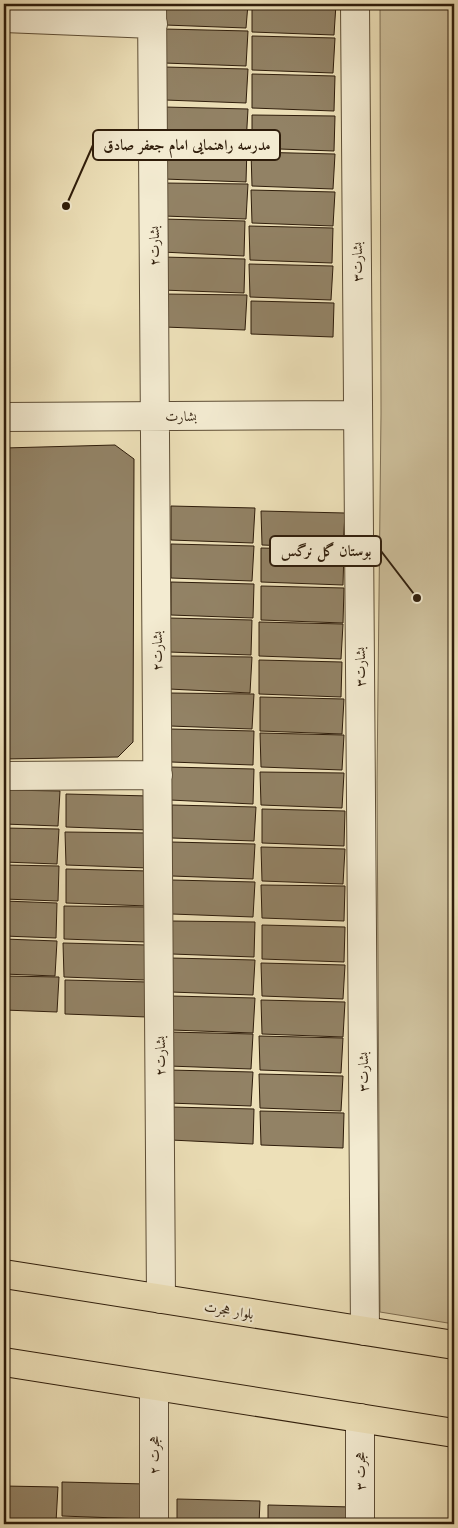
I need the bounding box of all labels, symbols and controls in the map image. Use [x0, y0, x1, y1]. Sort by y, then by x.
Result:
callout: مدرسه راهنمایی امام جعفر صادق [93, 130, 280, 160]
text: مدرسه راهنمایی امام جعفر صادق [103, 138, 271, 158]
street label: بشارت۲ [148, 226, 163, 266]
street label: بشارت۳ [351, 242, 366, 282]
street label: بشارت [165, 410, 197, 425]
callout: بوستان گل نرگس [270, 536, 381, 566]
text: بوستان گل نرگس [281, 541, 371, 562]
street label: بشارت۲ [151, 631, 166, 671]
street label: بشارت۳ [354, 647, 369, 687]
street label: بشارت۲ [154, 1036, 169, 1076]
street label: بشارت۳ [357, 1052, 372, 1092]
street label: بلوار هجرت [203, 1300, 255, 1323]
street label: هجرت ۲ [148, 1436, 163, 1474]
street label: هجرت ۳ [354, 1452, 369, 1490]

